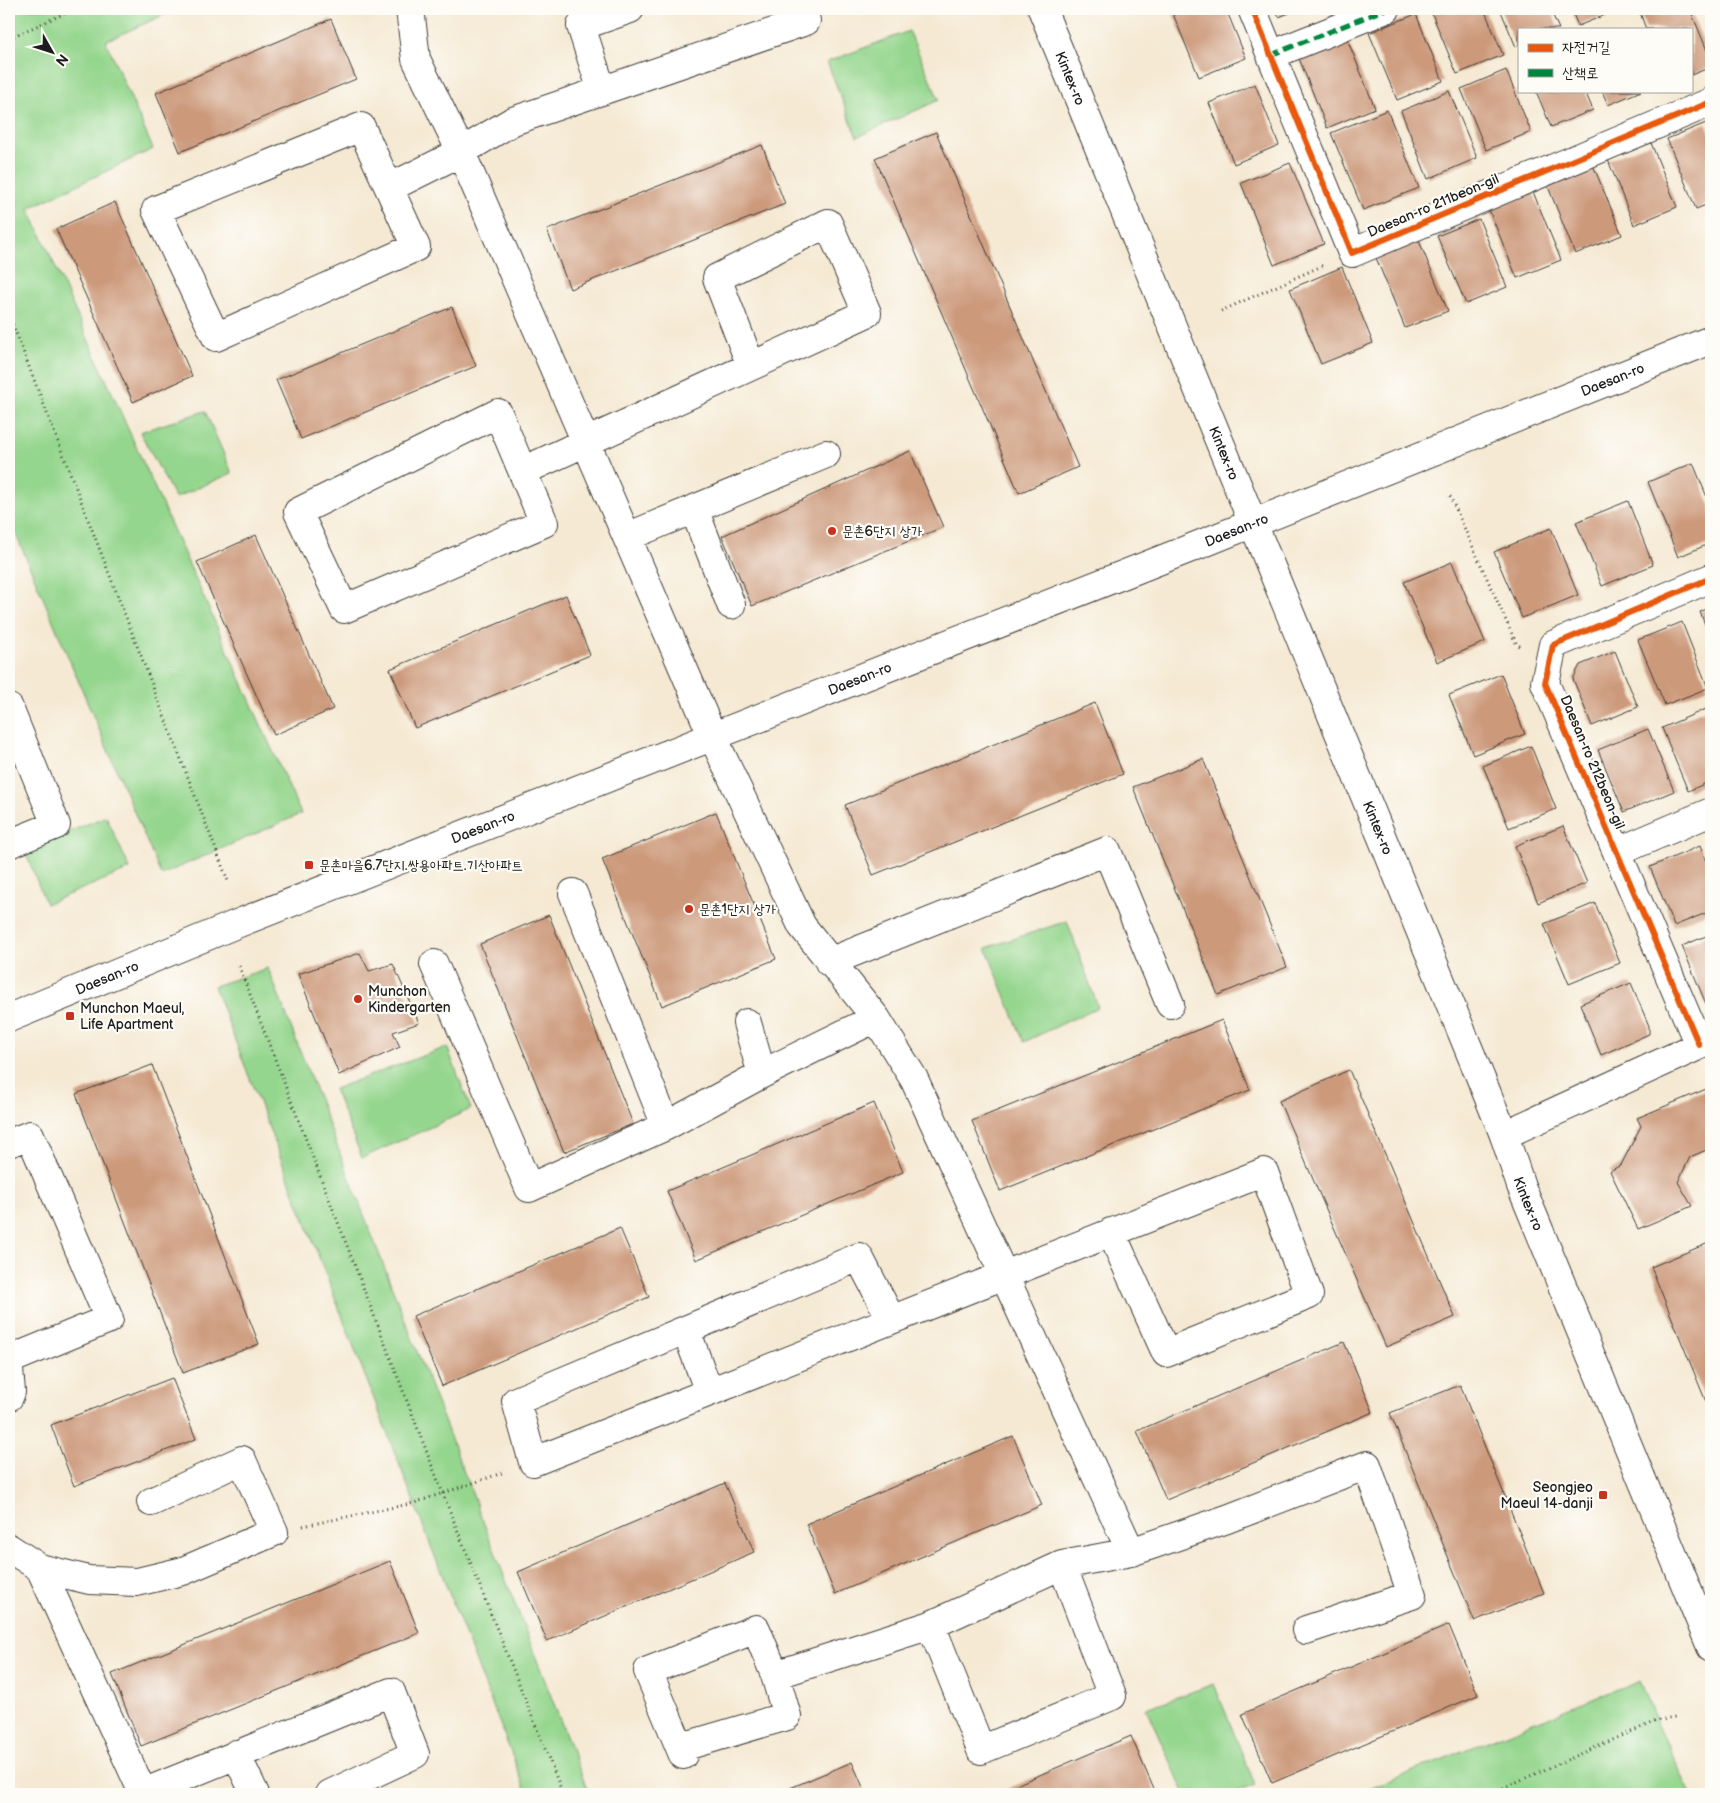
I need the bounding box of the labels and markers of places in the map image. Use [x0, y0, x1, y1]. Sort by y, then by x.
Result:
place label: 문촌6단지 상가 [842, 523, 923, 540]
marker: 문촌6단지 상가 [826, 525, 838, 537]
place label: 문촌마을6.7단지.쌍용아파트.기산아파트 [319, 857, 523, 874]
marker: 문촌마을6.7단지.쌍용아파트.기산아파트 [303, 859, 315, 871]
place label: 문촌1단지 상가 [699, 901, 777, 918]
marker: 문촌1단지 상가 [683, 903, 695, 915]
place label: Munchon Kindergarten [368, 983, 451, 1016]
marker: Munchon Kindergarten [352, 993, 364, 1005]
place label: Munchon Maeul, Life Apartment [80, 1000, 184, 1033]
marker: Munchon Maeul, Life Apartment [64, 1010, 76, 1022]
place label: Seongjeo Maeul 14-danji [1500, 1479, 1593, 1512]
marker: Seongjeo Maeul 14-danji [1597, 1489, 1609, 1501]

